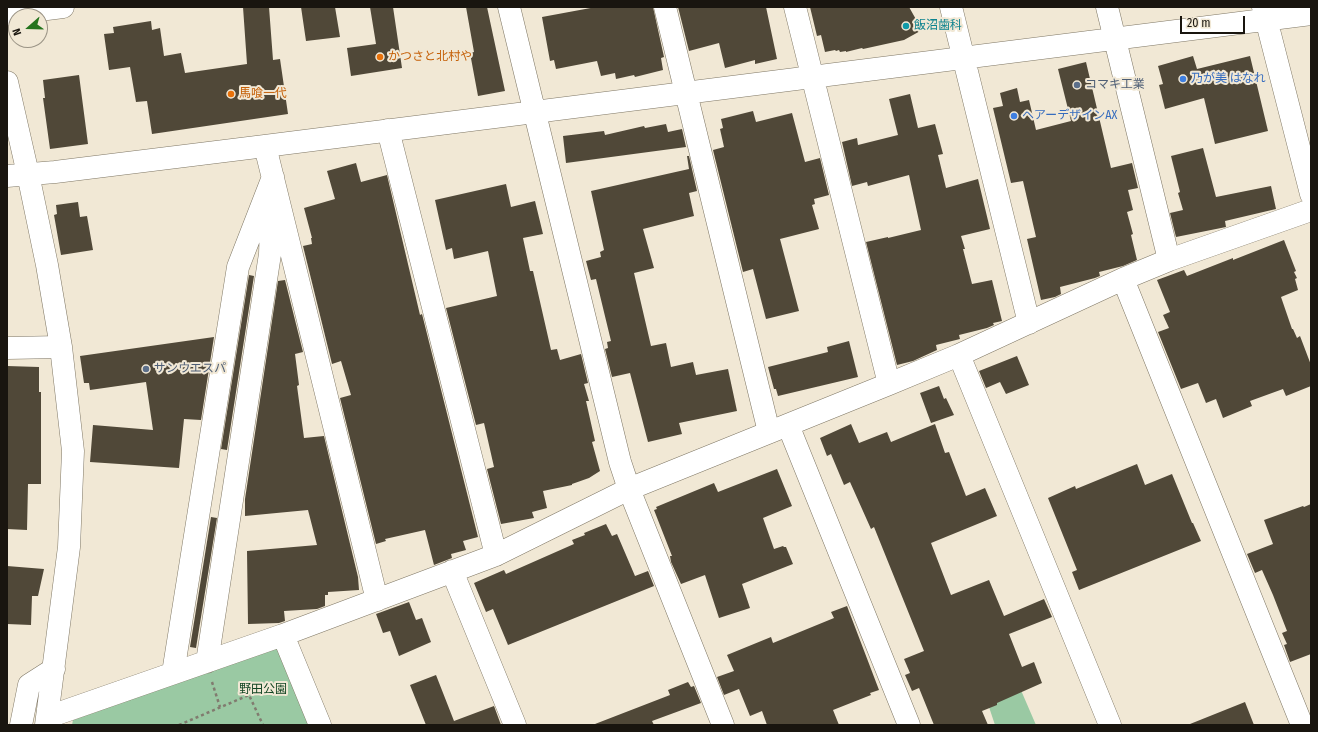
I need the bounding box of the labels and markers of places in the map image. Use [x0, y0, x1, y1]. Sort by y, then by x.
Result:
place label: 飯沼歯科 [914, 19, 962, 33]
marker: 飯沼歯科 [901, 21, 911, 31]
place label: かつさと北村や [388, 50, 472, 64]
marker: かつさと北村や [375, 52, 385, 62]
place label: 乃が美 はなれ [1191, 72, 1266, 86]
marker: 乃が美 はなれ [1178, 74, 1188, 84]
place label: コマキ工業 [1085, 78, 1145, 92]
marker: コマキ工業 [1072, 80, 1082, 90]
place label: 馬喰一代 [239, 87, 287, 101]
marker: 馬喰一代 [226, 89, 236, 99]
place label: ヘアーデザインAX [1022, 109, 1117, 123]
marker: ヘアーデザインAX [1009, 111, 1019, 121]
place label: サンウエスパ [154, 362, 226, 376]
marker: サンウエスパ [141, 364, 151, 374]

